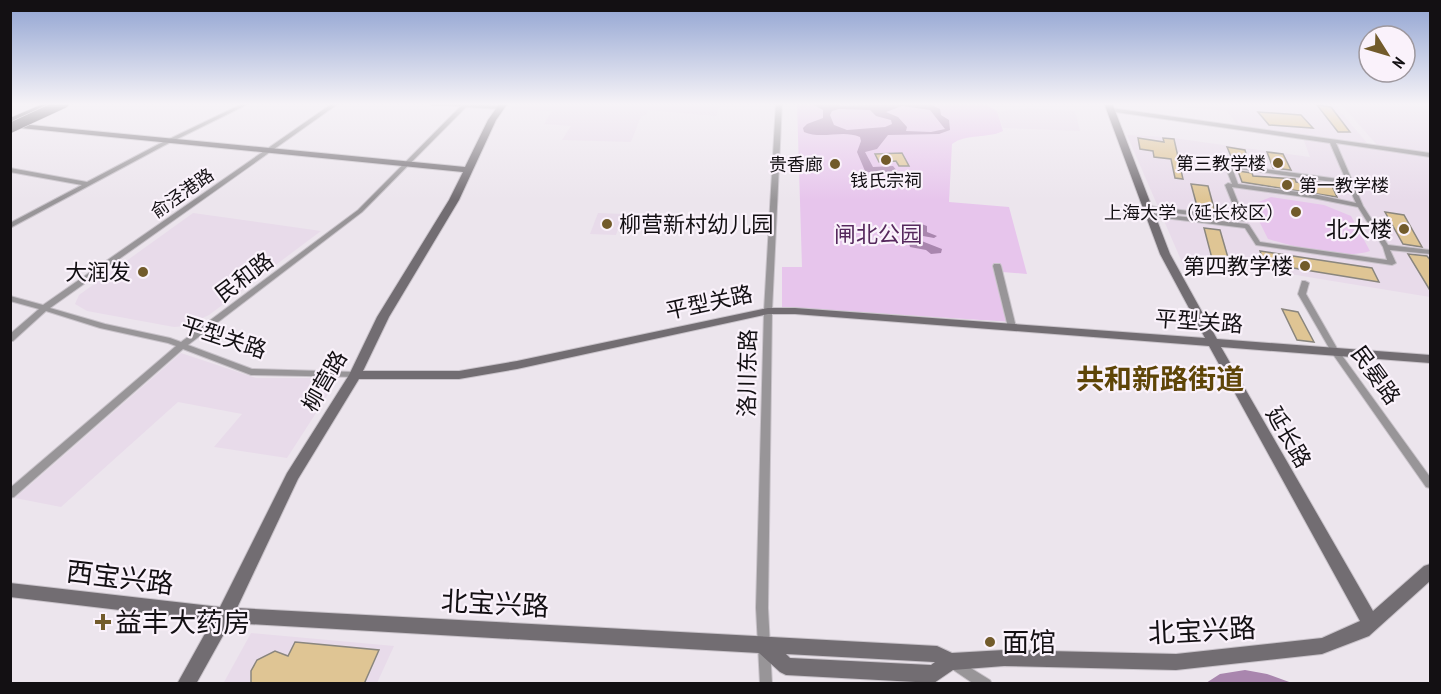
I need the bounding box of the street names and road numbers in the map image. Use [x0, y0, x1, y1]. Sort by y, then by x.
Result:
street label: 俞泾港路 [146, 163, 218, 223]
street label: 民和路 [209, 246, 279, 308]
street label: 平型关路 [663, 279, 755, 325]
street label: 平型关路 [1154, 304, 1244, 338]
street label: 平型关路 [178, 310, 270, 364]
street label: 洛川东路 [732, 329, 762, 417]
street label: 民晏路 [1345, 340, 1407, 410]
street label: 柳营路 [295, 345, 353, 417]
street label: 延长路 [1260, 401, 1318, 473]
street label: 西宝兴路 [64, 554, 176, 600]
street label: 北宝兴路 [440, 583, 550, 623]
street label: 北宝兴路 [1147, 610, 1257, 650]

